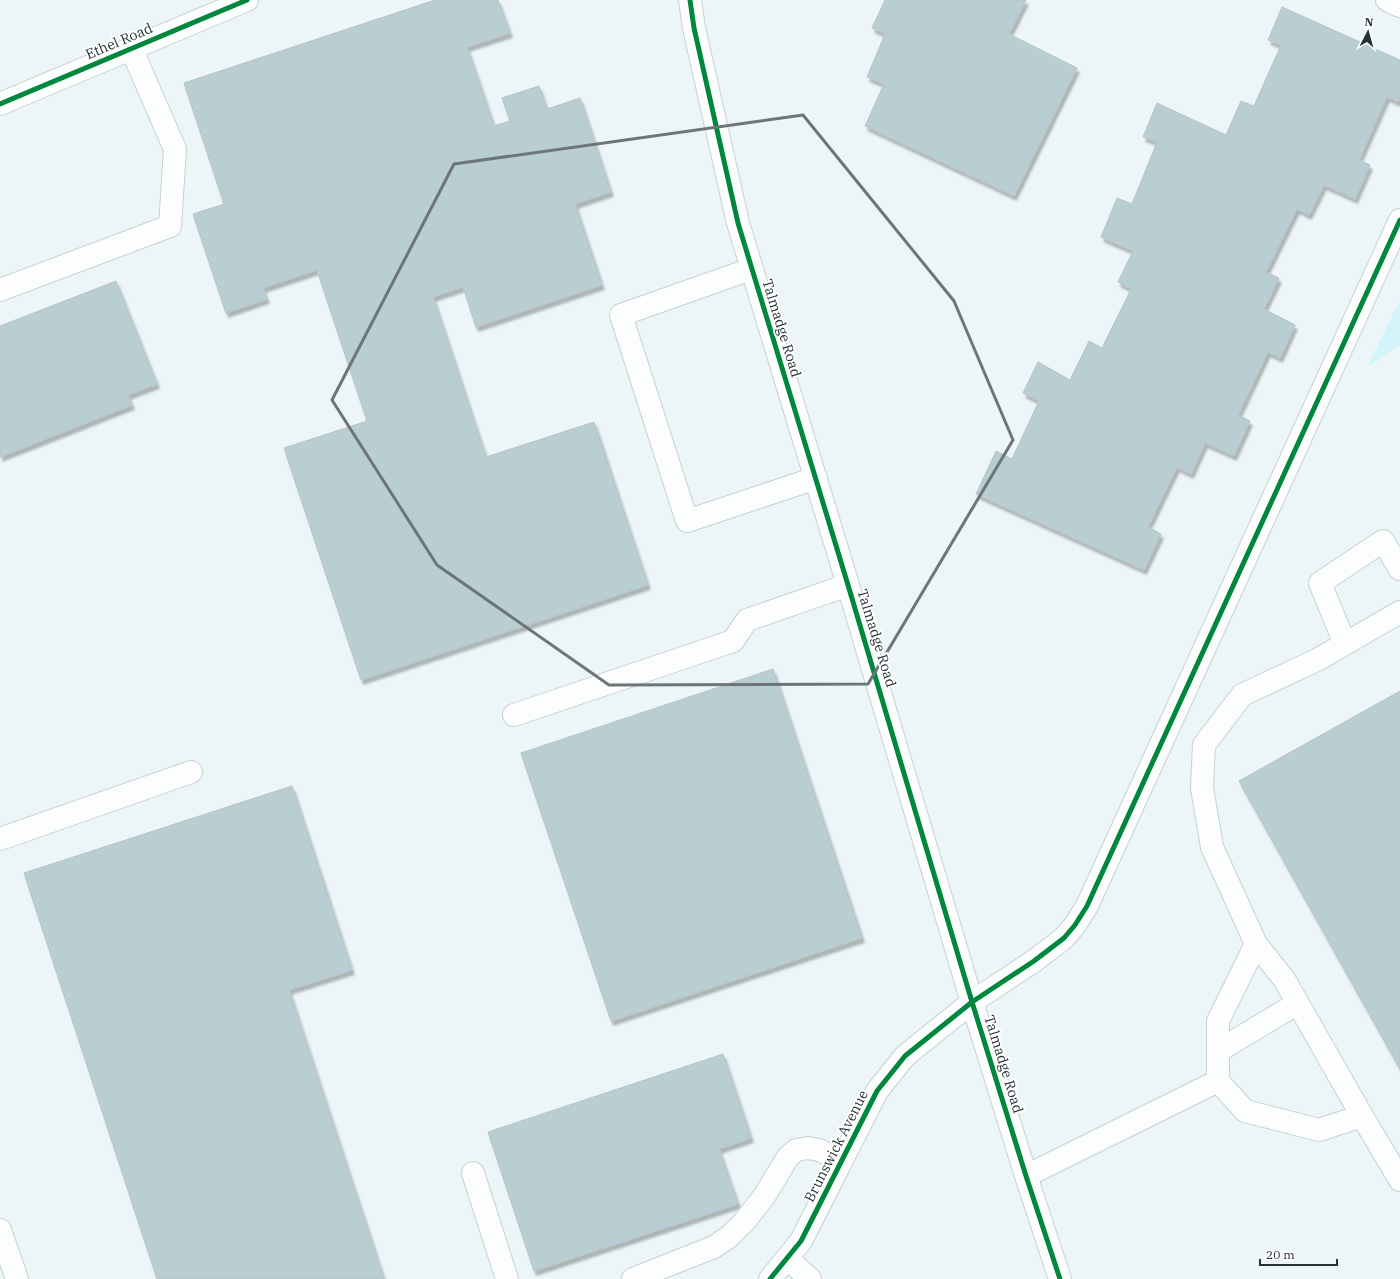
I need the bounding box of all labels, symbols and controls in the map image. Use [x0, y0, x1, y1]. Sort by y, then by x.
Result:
north arrow [1348, 12, 1388, 52]
text: N [1364, 15, 1374, 30]
street label: Ethel Road [83, 19, 156, 63]
street label: Talmadge Road [759, 277, 806, 380]
street label: Talmadge Road [854, 587, 901, 690]
street label: Talmadge Road [981, 1013, 1028, 1116]
street label: Brunswick Avenue [800, 1087, 872, 1205]
scale bar [1260, 1241, 1337, 1267]
text: 20 m [1266, 1247, 1295, 1262]

